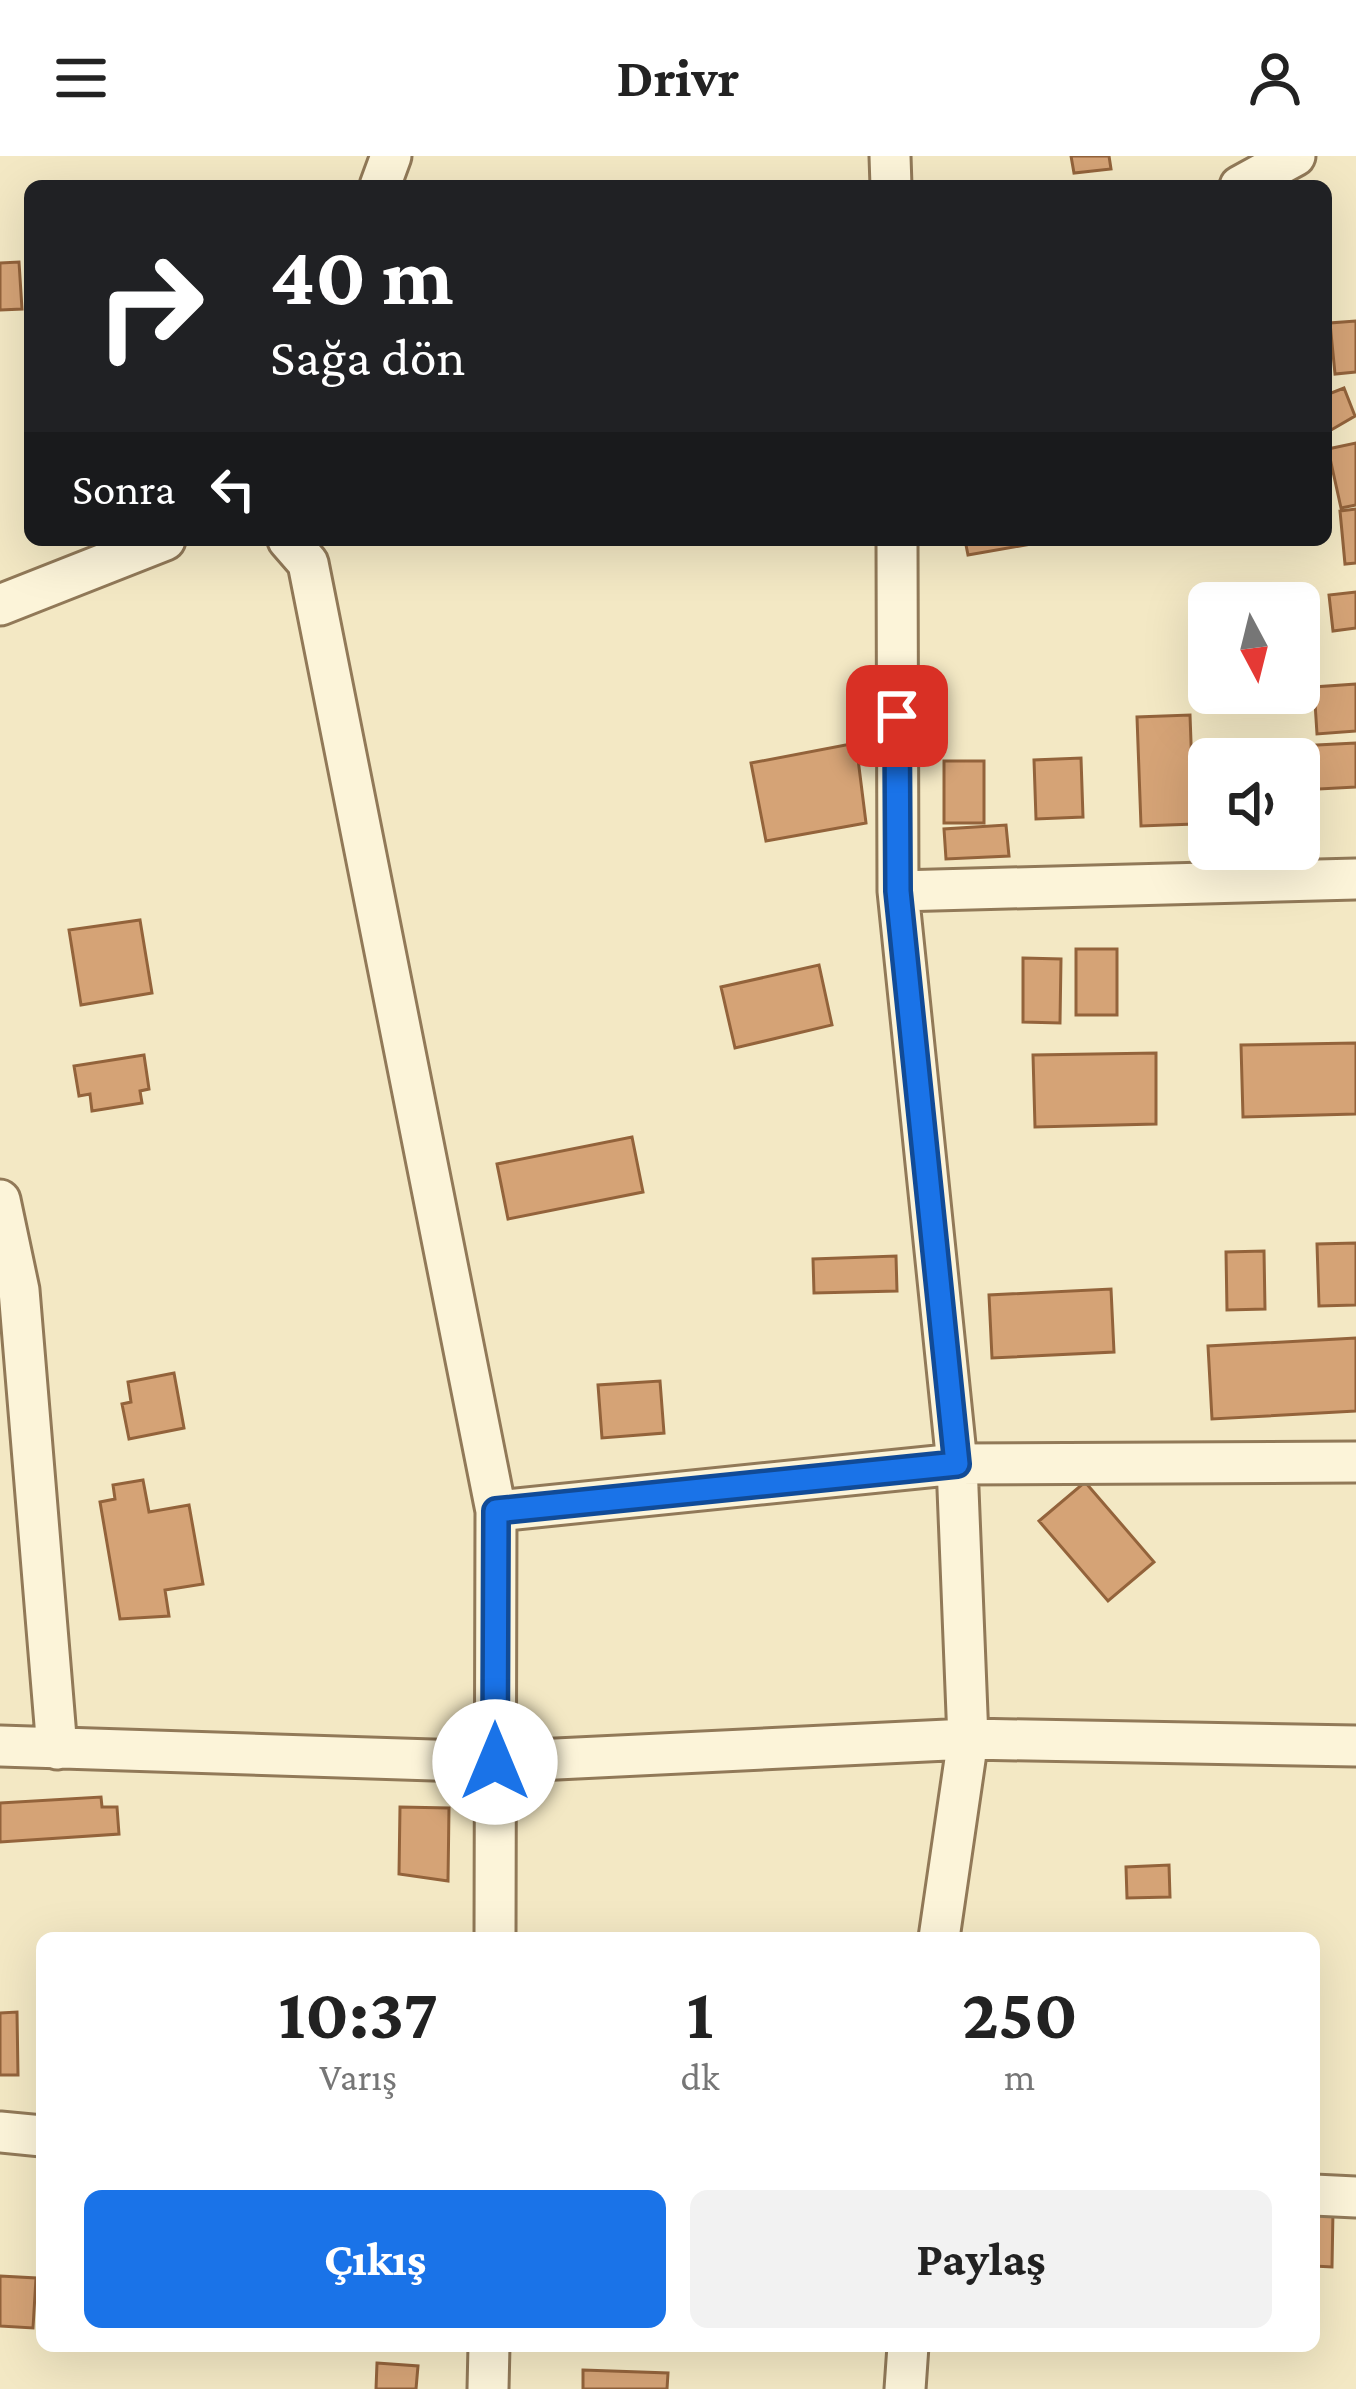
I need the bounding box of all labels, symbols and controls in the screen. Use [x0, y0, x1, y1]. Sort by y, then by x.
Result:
icon: menu [48, 45, 114, 111]
icon: person [1242, 45, 1308, 111]
text: Drivr [617, 48, 739, 108]
icon: right [72, 228, 228, 384]
text: 40 m [270, 229, 454, 322]
text: Sağa dön [270, 327, 465, 387]
icon: left [200, 456, 266, 522]
text: Sonra [72, 464, 176, 514]
north arrow [1188, 582, 1320, 714]
map controls [1188, 582, 1320, 870]
pin [846, 665, 948, 767]
icon: arrive [864, 683, 930, 749]
button: sound [1188, 738, 1320, 870]
position arrow [432, 1699, 558, 1825]
text: 10:37 [278, 1973, 438, 2053]
text: 1 [687, 1973, 713, 2053]
text: 250 [962, 1973, 1078, 2053]
text: Varış [319, 2055, 397, 2098]
text: dk [680, 2055, 720, 2098]
text: m [1004, 2055, 1035, 2098]
button: Çıkış [84, 2190, 666, 2328]
button: Paylaş [690, 2190, 1272, 2328]

